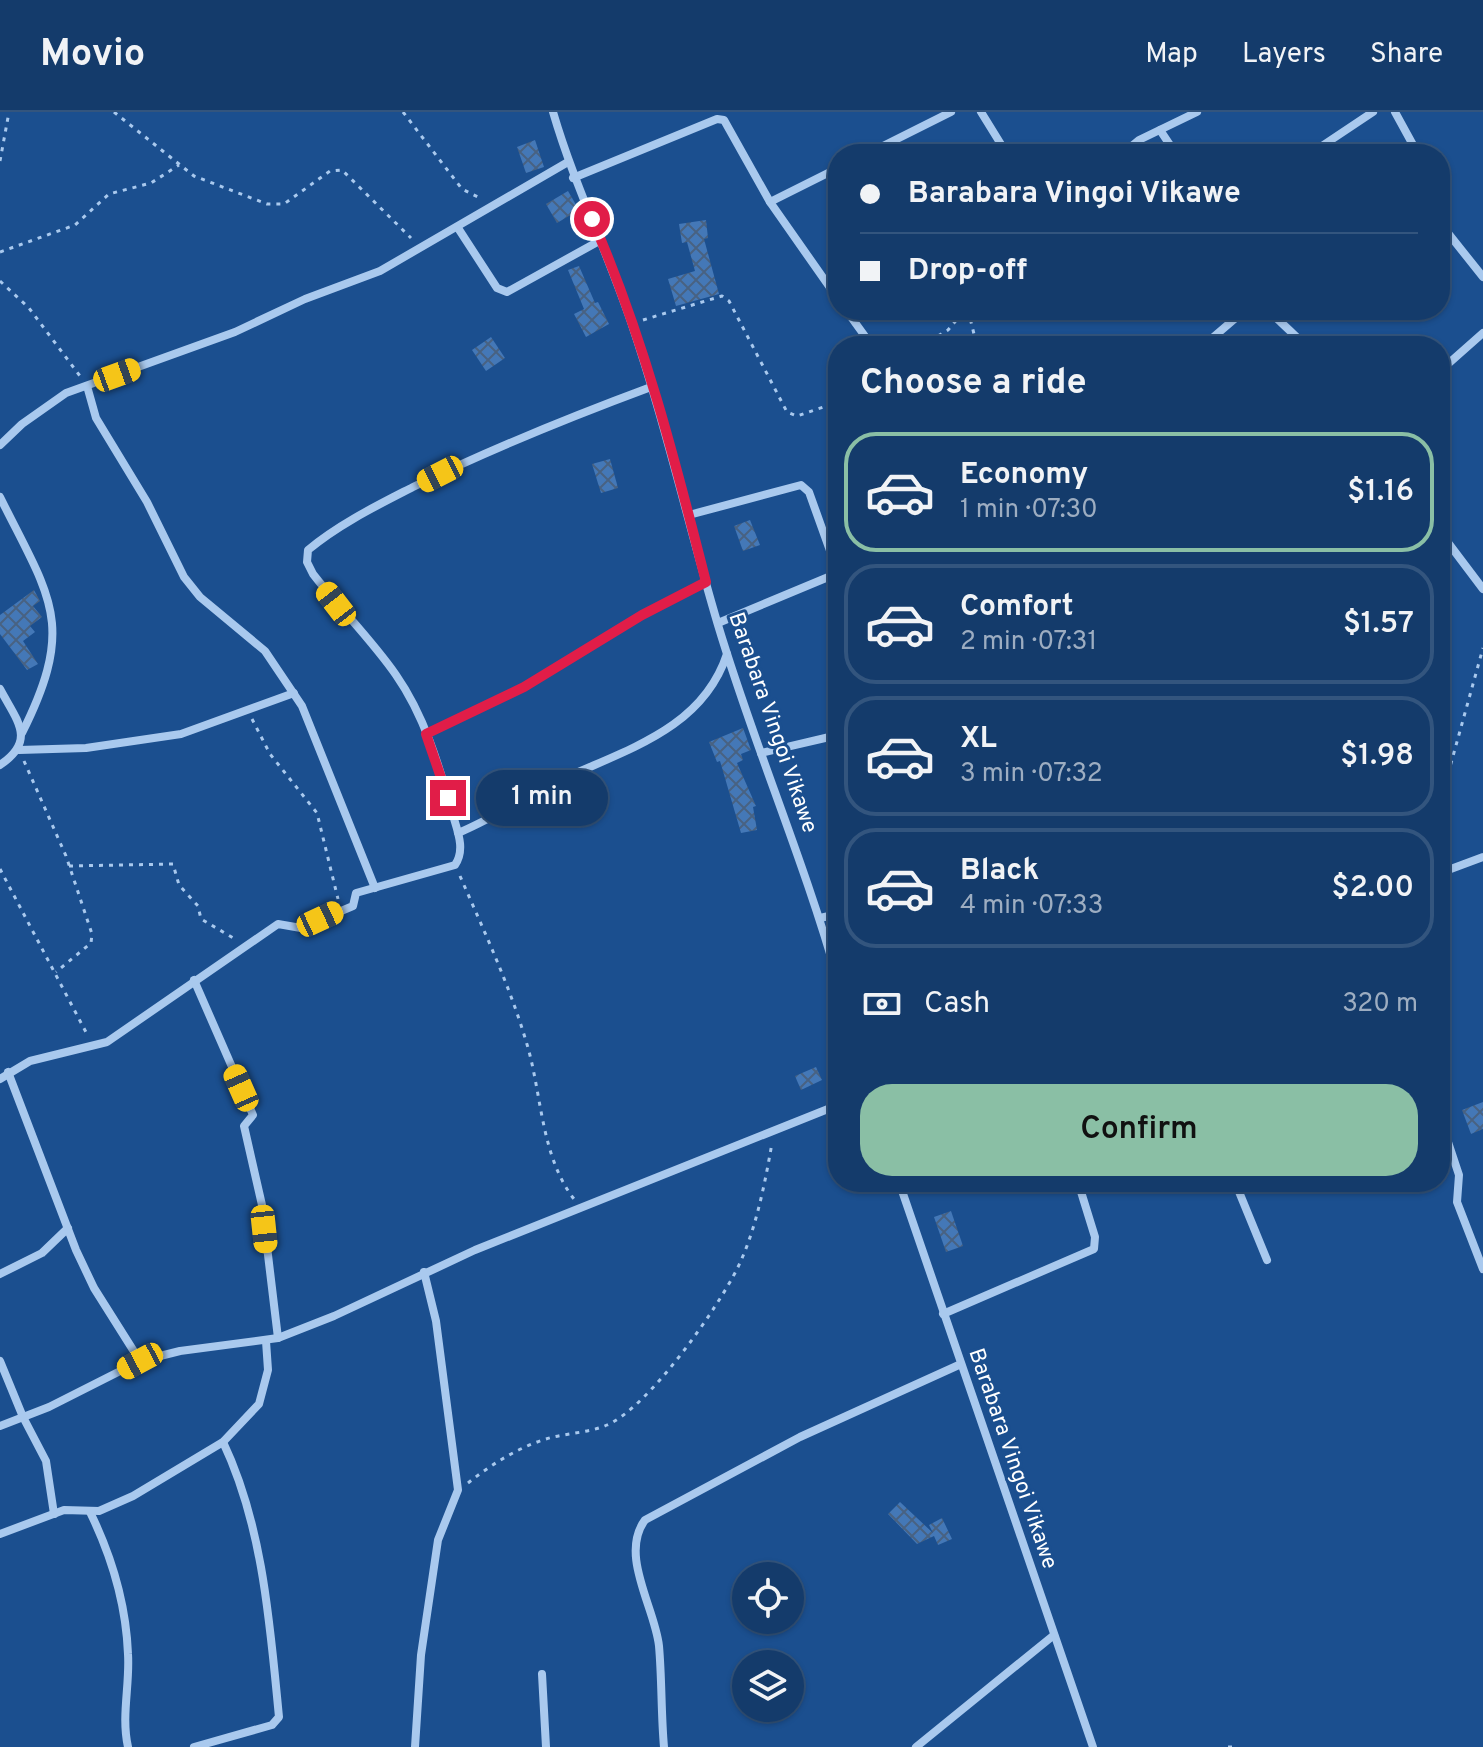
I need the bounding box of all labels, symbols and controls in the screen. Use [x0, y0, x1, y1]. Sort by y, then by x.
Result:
text: Movio [40, 31, 145, 80]
text: Map [1145, 37, 1198, 73]
text: Layers [1242, 37, 1326, 73]
text: Share [1370, 37, 1443, 73]
text: Barabara Vingoi Vikawe [908, 176, 1241, 213]
route start [574, 201, 610, 237]
text: Drop-off [908, 253, 1027, 290]
car [90, 356, 144, 394]
text: Choose a ride [860, 361, 1086, 407]
car [413, 452, 467, 496]
icon: car [864, 456, 936, 528]
text: Economy [960, 457, 1088, 494]
text: $1.16 [1347, 474, 1414, 511]
text: 1 min · 07:30 [960, 494, 1098, 527]
car [312, 578, 360, 630]
icon: car [864, 588, 936, 660]
text: Comfort [960, 589, 1073, 626]
text: $1.57 [1343, 606, 1414, 643]
street label: Barabara Vingoi Vikawe [722, 609, 822, 837]
text: 2 min · 07:31 [960, 626, 1097, 659]
icon: car [864, 720, 936, 792]
text: XL [960, 721, 997, 758]
text: $1.98 [1340, 738, 1414, 775]
text: 3 min · 07:32 [960, 758, 1103, 791]
callout: 1 min [476, 770, 608, 826]
route end [430, 780, 466, 816]
text: 1 min [511, 781, 573, 814]
icon: car [864, 852, 936, 924]
text: Black [960, 853, 1039, 890]
text: $2.00 [1331, 870, 1414, 907]
text: 4 min · 07:33 [960, 890, 1103, 923]
car [293, 898, 347, 940]
icon: cash [860, 982, 904, 1026]
text: Cash [924, 986, 990, 1023]
text: 320 m [1342, 988, 1418, 1021]
car [220, 1061, 262, 1115]
button: Confirm [860, 1084, 1418, 1176]
car [250, 1204, 278, 1254]
car [113, 1339, 167, 1383]
street label: Barabara Vingoi Vikawe [962, 1345, 1062, 1573]
map controls [732, 1562, 804, 1722]
button: locate [732, 1562, 804, 1634]
button: layers [732, 1650, 804, 1722]

